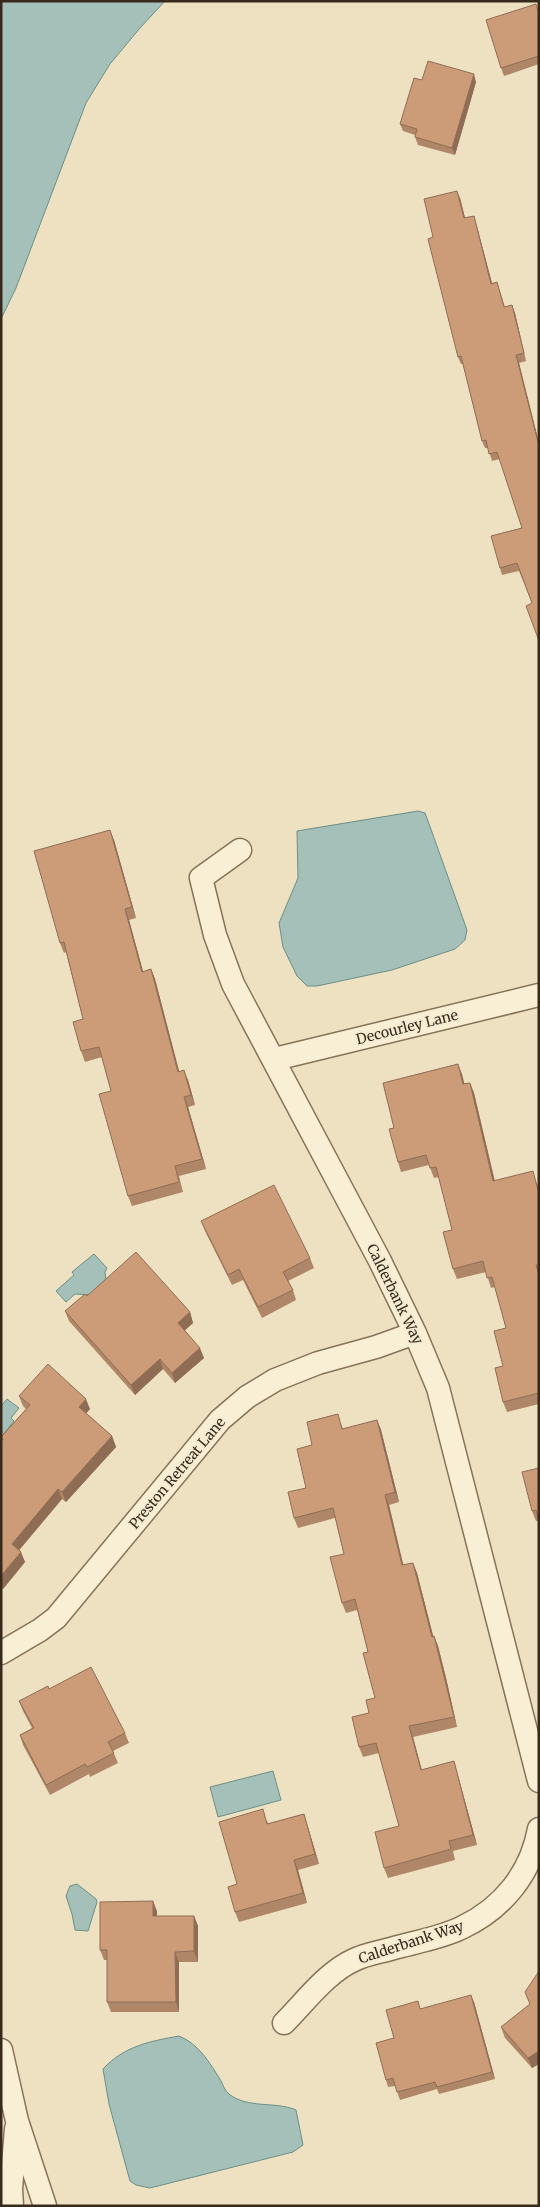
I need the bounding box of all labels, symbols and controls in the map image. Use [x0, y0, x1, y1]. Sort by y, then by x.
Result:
street label: Decourley Lane [354, 1006, 460, 1048]
street label: Calderbank Way [363, 1241, 427, 1348]
street label: Preston Retreat Lane [125, 1413, 229, 1533]
street label: Calderbank Way [356, 1916, 467, 1967]

